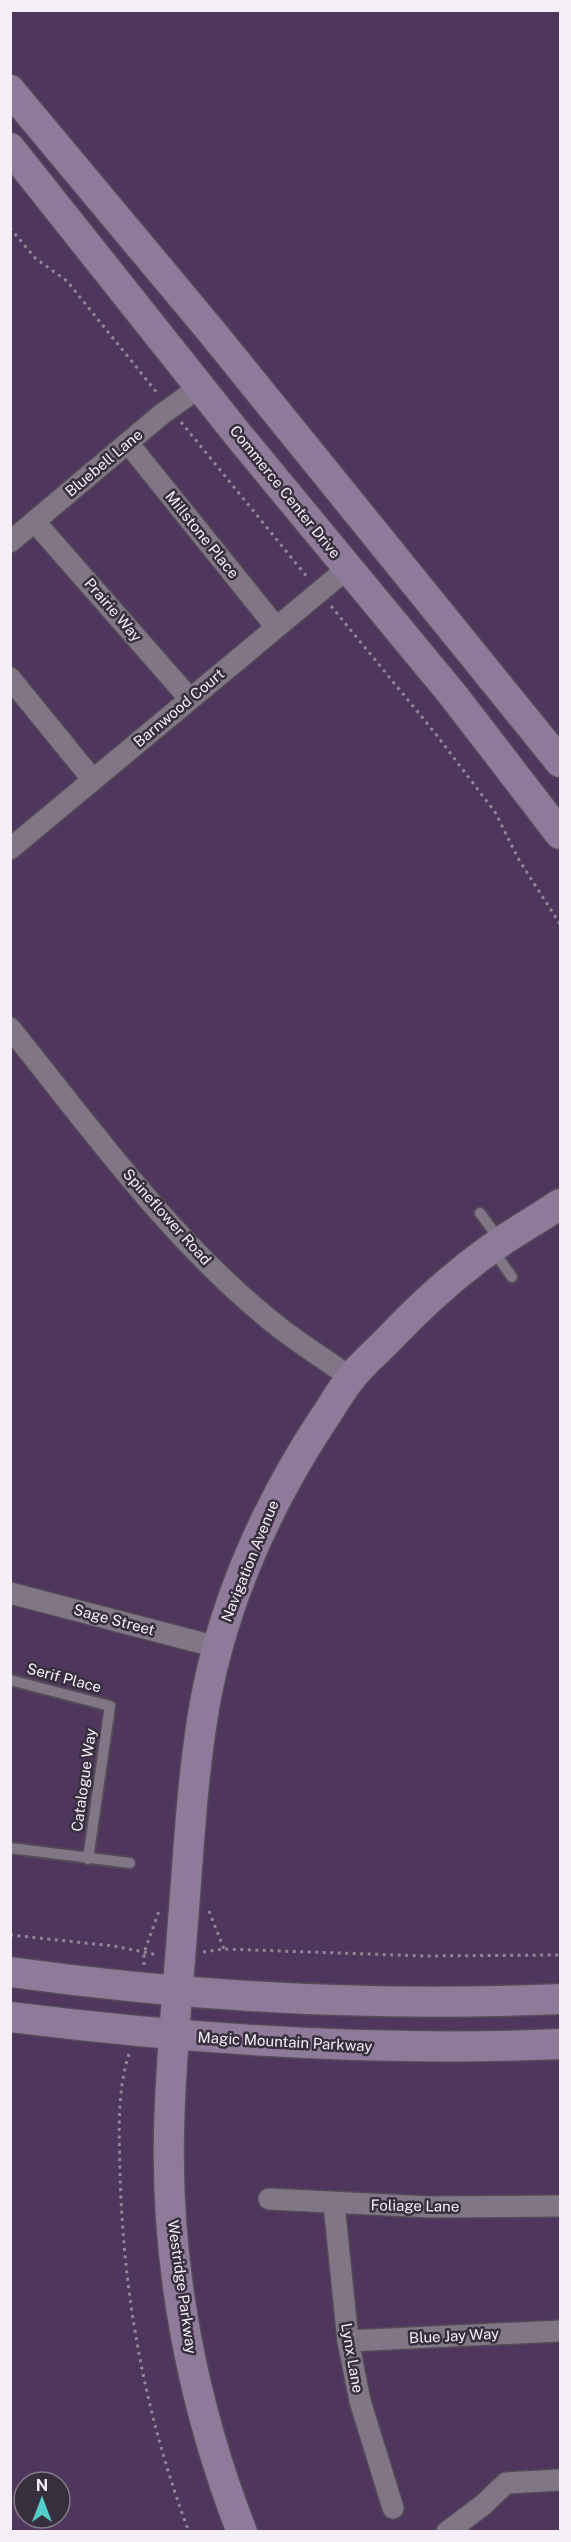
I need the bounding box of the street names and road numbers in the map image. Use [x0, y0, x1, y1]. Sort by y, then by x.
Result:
street label: Commerce Center Drive [227, 422, 344, 561]
street label: Bluebell Lane [62, 425, 146, 500]
street label: Millstone Place [162, 488, 243, 582]
street label: Prairie Way [81, 575, 145, 645]
street label: Barnwood Court [130, 665, 227, 750]
street label: Spineflower Road [120, 1165, 215, 1268]
street label: Navigation Avenue [217, 1498, 282, 1624]
street label: Sage Street [72, 1601, 157, 1639]
street label: Serif Place [25, 1659, 103, 1696]
street label: Catalogue Way [68, 1727, 99, 1833]
street label: Magic Mountain Parkway [197, 2028, 373, 2055]
street label: Foliage Lane [371, 2196, 459, 2215]
street label: Westridge Parkway [165, 2219, 200, 2355]
street label: Lynx Lane [338, 2322, 367, 2394]
street label: Blue Jay Way [409, 2325, 499, 2346]

